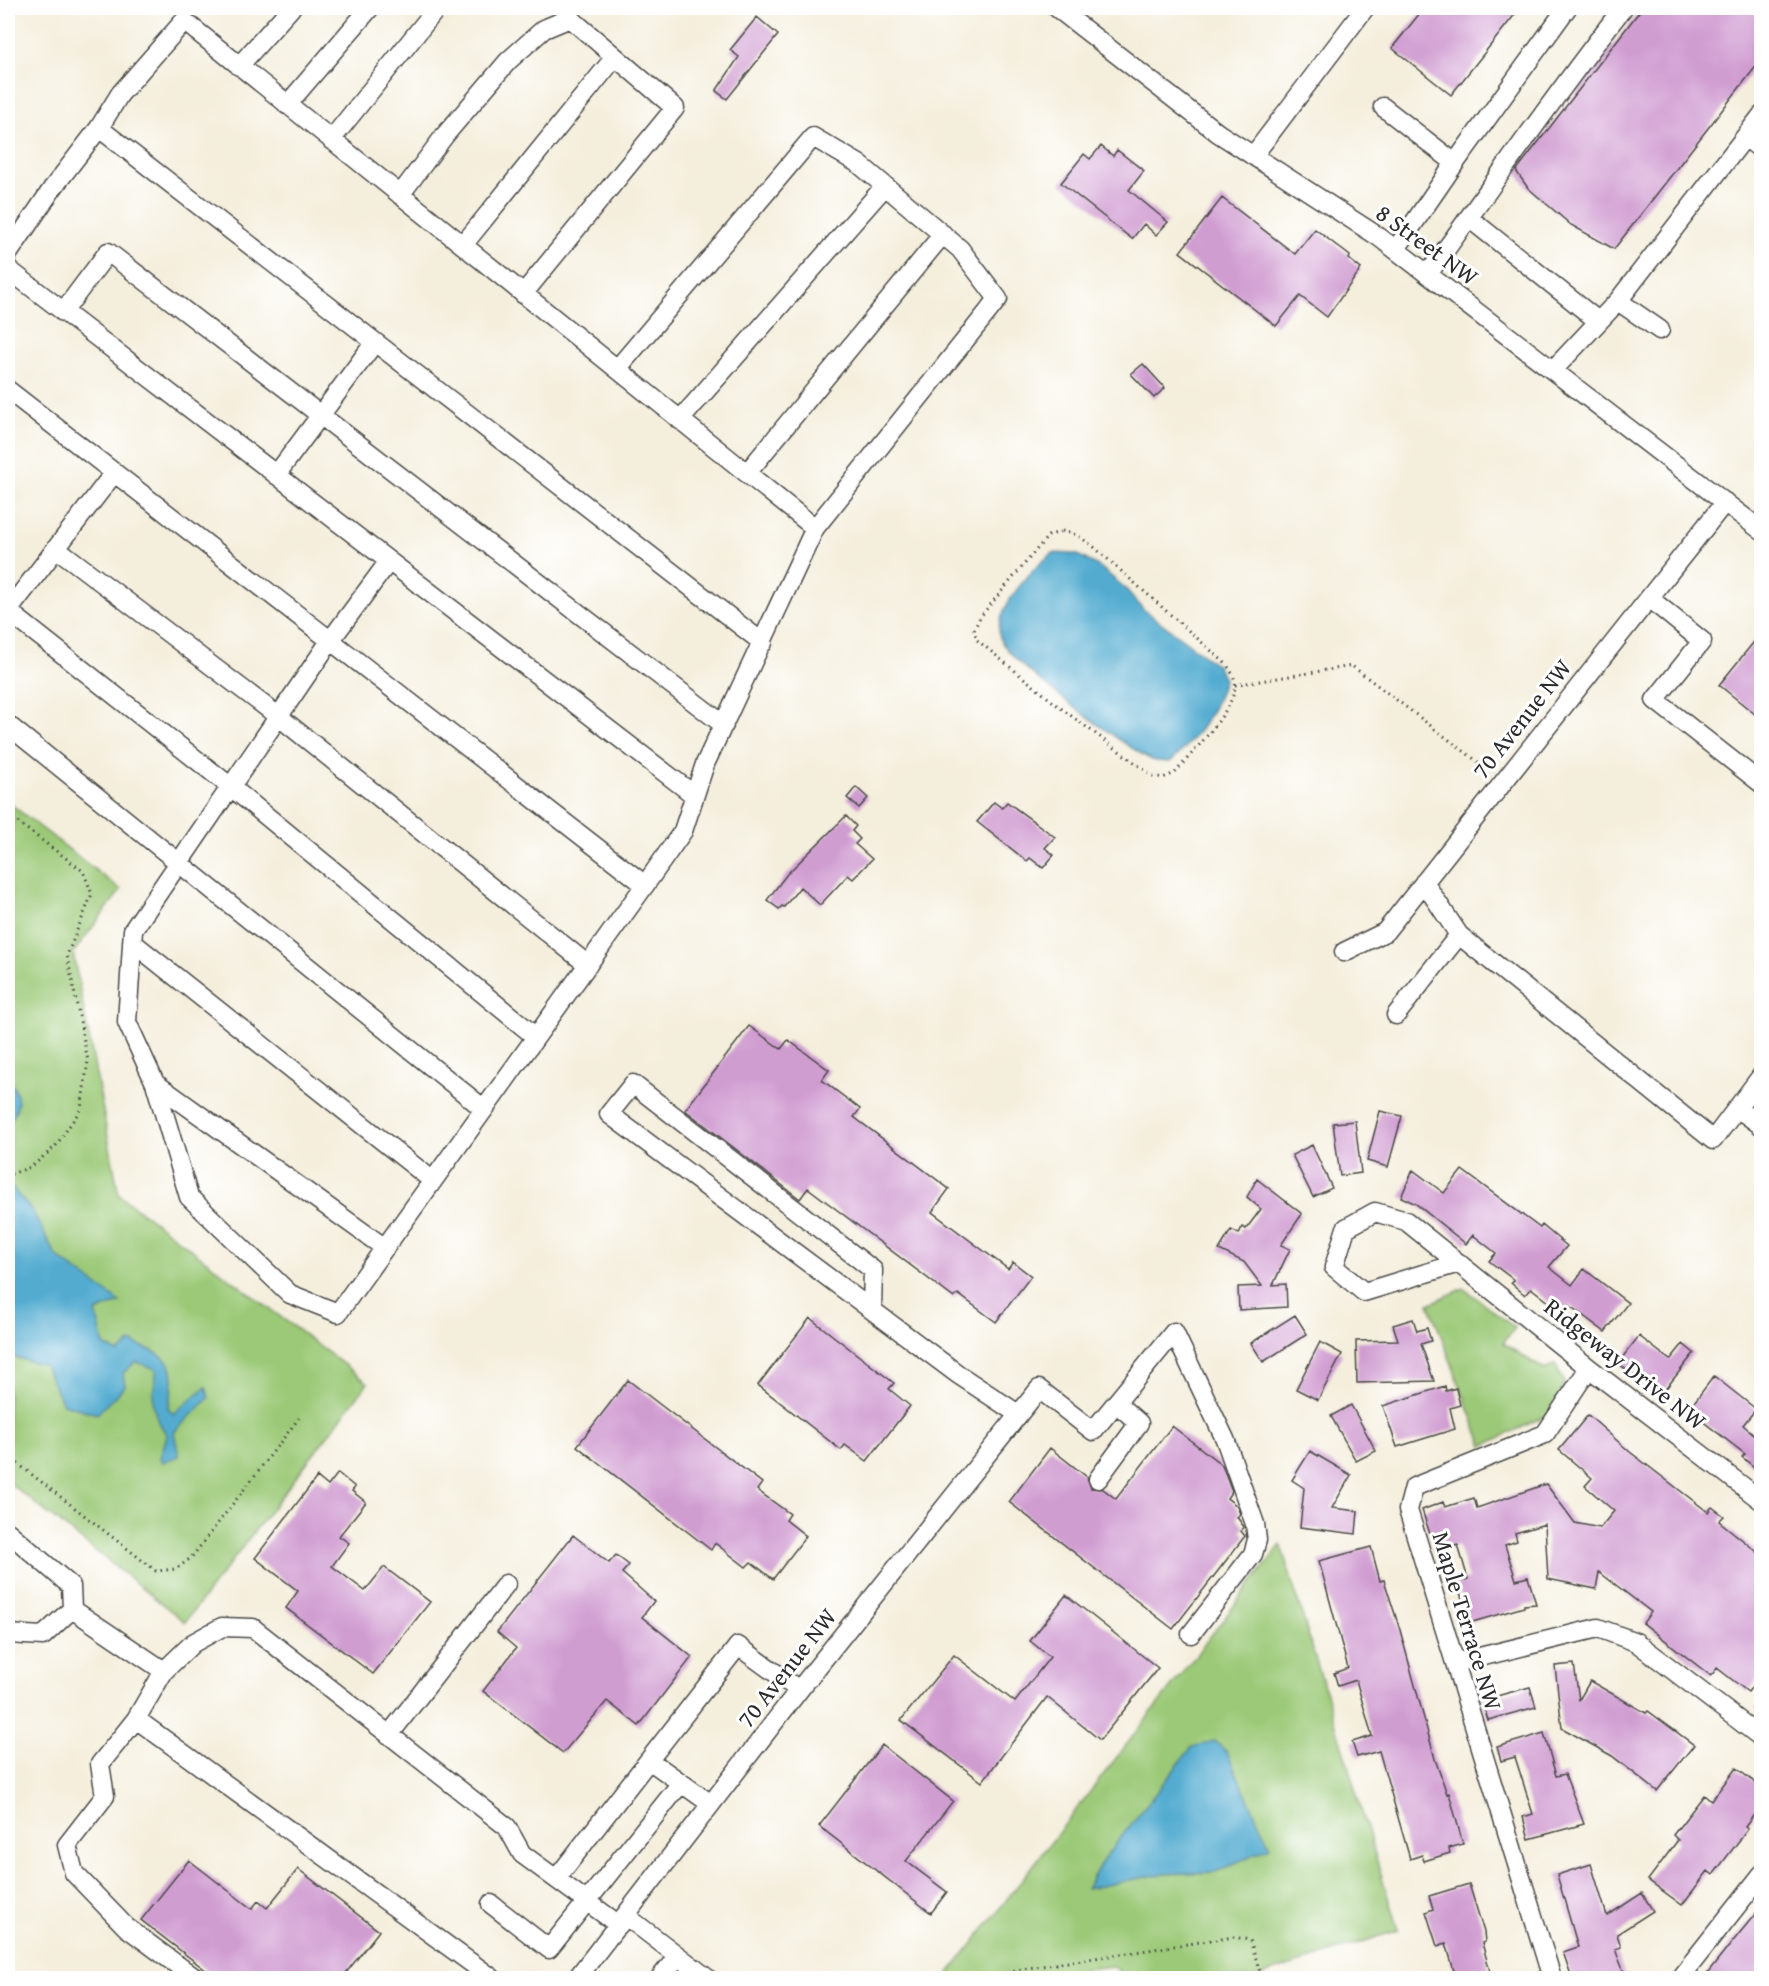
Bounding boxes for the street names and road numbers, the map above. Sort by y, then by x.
street label: 8 Street NW [1369,195,1486,294]
street label: 70 Avenue NW [1464,651,1580,786]
street label: Ridgeway Drive NW [1537,1289,1714,1438]
street label: Maple Terrace NW [1424,1527,1511,1715]
street label: 70 Avenue NW [729,1600,845,1735]

